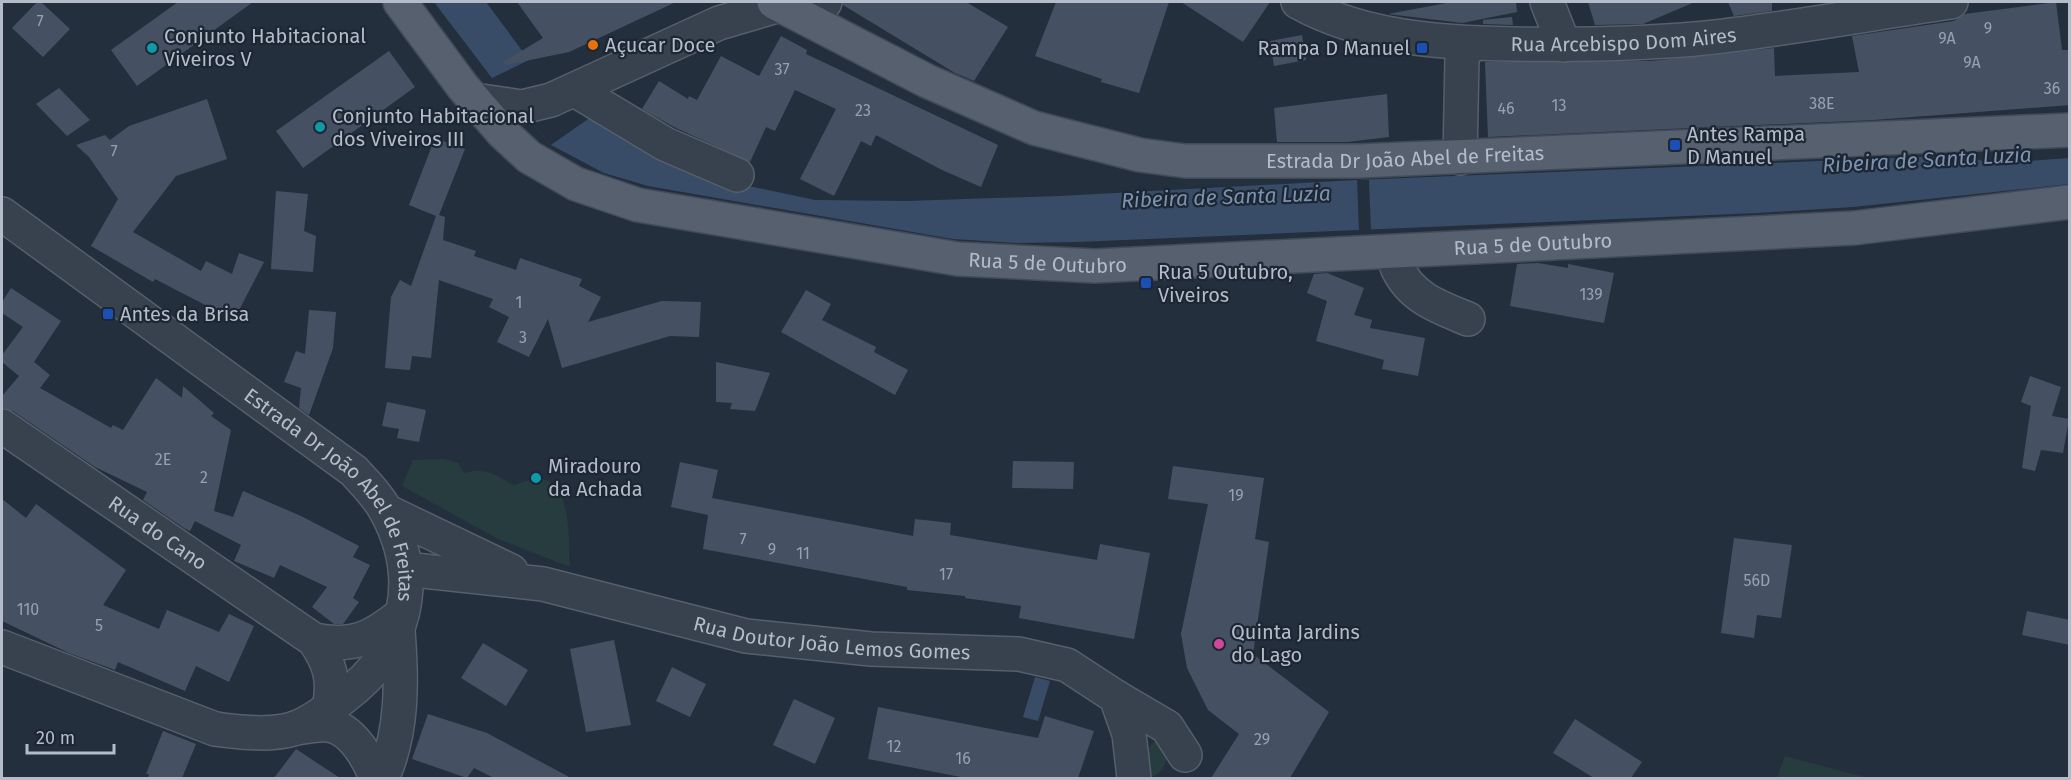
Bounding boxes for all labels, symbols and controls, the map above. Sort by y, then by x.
house number: 7 [36,12,44,31]
house number: 9 [1984,19,1992,38]
street label: Rua Arcebispo Dom Aires [1511,23,1738,56]
place label: Conjunto Habitacional Viveiros V [164,24,366,71]
house number: 9A [1938,29,1957,48]
place label: Açucar Doce [605,33,715,58]
place label: Rampa D Manuel [1257,36,1410,60]
marker: Açucar Doce [586,38,600,52]
marker: Conjunto Habitacional Viveiros V [145,41,159,55]
marker: Rampa D Manuel [1415,41,1429,55]
house number: 9A [1963,53,1982,72]
house number: 37 [774,60,790,79]
house number: 36 [2044,79,2060,98]
house number: 38E [1809,94,1835,113]
house number: 13 [1552,96,1566,115]
house number: 46 [1497,99,1515,118]
house number: 23 [855,101,871,120]
place label: Conjunto Habitacional dos Viveiros III [332,104,534,151]
marker: Conjunto Habitacional dos Viveiros III [313,120,327,134]
place label: Antes Rampa D Manuel [1687,122,1805,169]
marker: Antes Rampa D Manuel [1668,138,1682,152]
street label: Estrada Dr João Abel de Freitas [1266,141,1545,173]
house number: 7 [110,142,118,161]
water label: Ribeira de Santa Luzia [1822,142,2032,178]
water label: Ribeira de Santa Luzia [1121,180,1331,214]
street label: Rua 5 de Outubro [1453,228,1613,260]
street label: Rua 5 de Outubro [968,248,1127,278]
place label: Rua 5 Outubro, Viveiros [1158,260,1293,307]
marker: Rua 5 Outubro, Viveiros [1139,276,1153,290]
house number: 139 [1579,285,1603,304]
house number: 1 [516,293,522,312]
place label: Antes da Brisa [120,302,249,326]
marker: Antes da Brisa [101,307,115,321]
house number: 3 [519,328,527,347]
street label: Estrada Dr João Abel de Freitas [240,383,418,603]
house number: 2E [155,450,171,469]
place label: Miradouro da Achada [548,454,643,501]
house number: 2 [200,468,208,487]
marker: Miradouro da Achada [529,471,543,485]
house number: 19 [1228,486,1244,505]
street label: Rua do Cano [104,491,212,575]
house number: 7 [739,530,747,549]
house number: 9 [768,540,776,559]
house number: 11 [796,544,810,563]
house number: 17 [939,565,953,584]
house number: 56D [1744,571,1770,590]
house number: 110 [17,600,39,619]
street label: Rua Doutor João Lemos Gomes [691,611,971,664]
house number: 5 [95,616,103,635]
place label: Quinta Jardins do Lago [1231,620,1360,667]
marker: Quinta Jardins do Lago [1212,637,1226,651]
scale bar [27,717,114,755]
text: 20 m [36,727,75,749]
house number: 29 [1254,730,1270,749]
house number: 12 [887,737,901,756]
house number: 16 [955,749,971,768]

